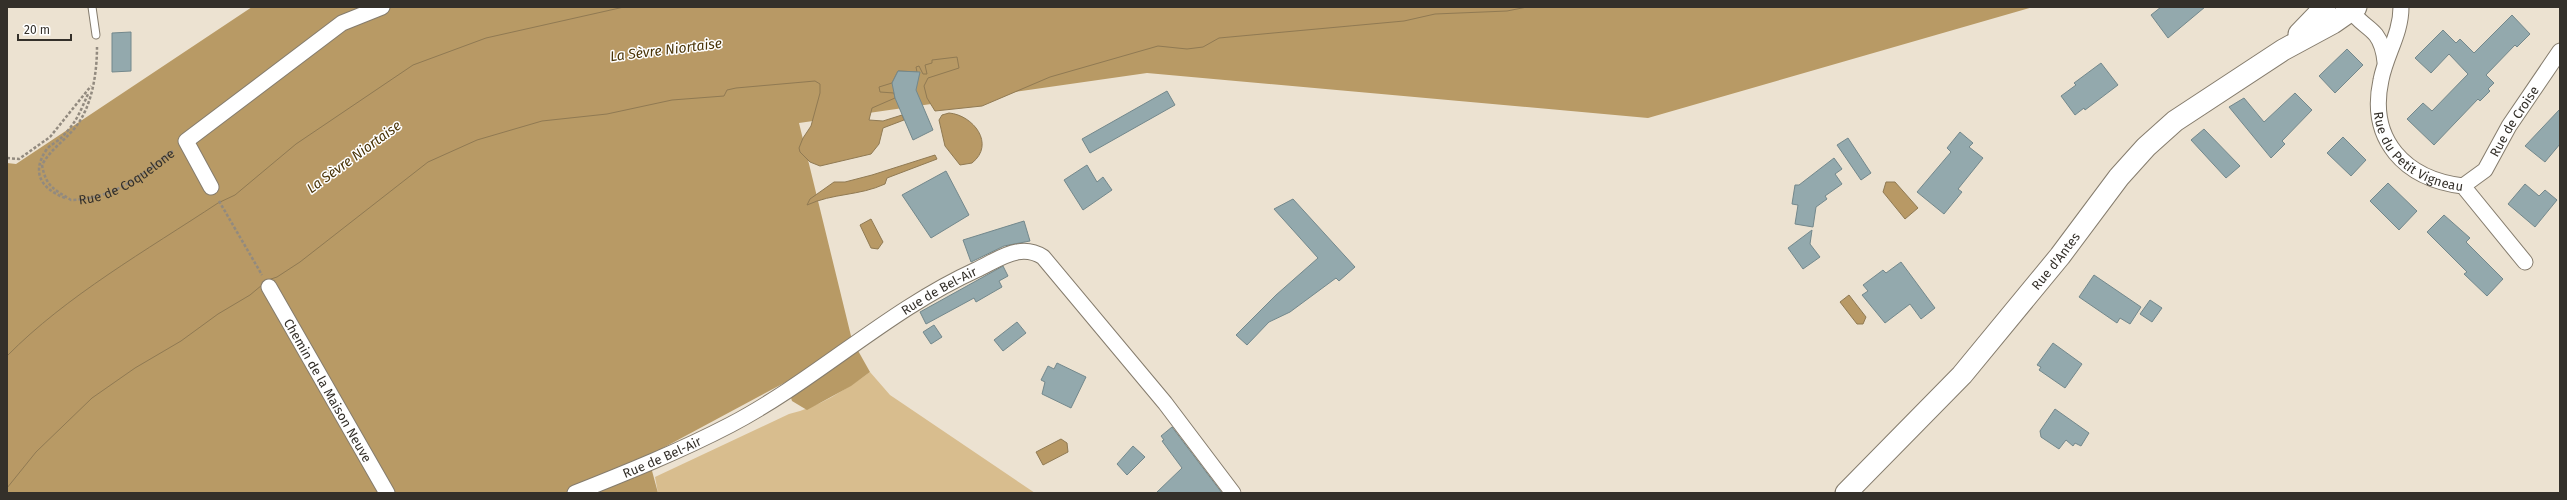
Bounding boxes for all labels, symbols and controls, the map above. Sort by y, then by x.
scale bar [18,16,71,42]
text: 20 m [24,23,50,37]
water label: La Sèvre Niortaise [609,35,723,65]
street label: Rue de Croise [2486,83,2542,159]
street label: Rue du Petit Vigneau [2371,111,2464,193]
water label: La Sèvre Niortaise [303,117,405,197]
street label: Rue de Coquelone [78,145,177,207]
street label: Rue d'Antes [2028,229,2083,293]
street label: Rue de Bel-Air [898,263,979,318]
street label: Chemin de la Maison Neuve [281,316,375,465]
street label: Rue de Bel-Air [620,433,704,481]

